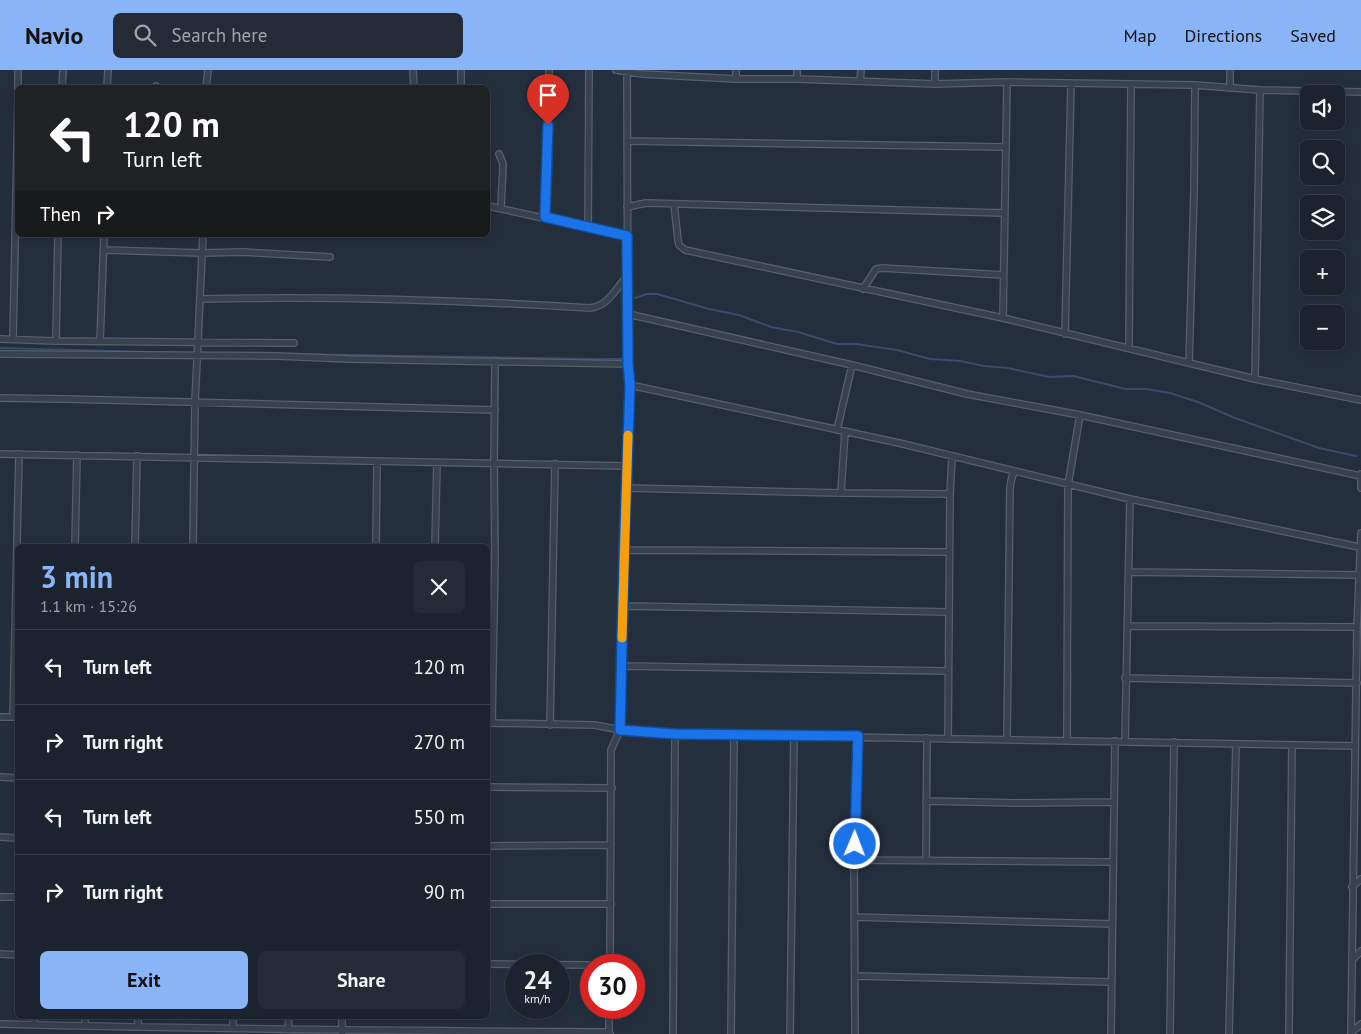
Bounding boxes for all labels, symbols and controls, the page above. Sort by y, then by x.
search box [113,13,463,58]
text: Navio [25,20,83,51]
icon: search [131,21,159,49]
text: Search here [171,23,267,47]
text: Map [1124,24,1156,47]
text: Directions [1184,24,1262,47]
text: Saved [1290,24,1336,47]
pin [527,74,569,125]
icon: arrive [534,81,562,109]
map controls [1300,85,1345,350]
button: sound [1300,85,1345,130]
text: 120 m [123,101,220,147]
icon: left [40,105,105,170]
button: search [1300,140,1345,185]
text: Turn left [123,145,202,173]
button: layers [1300,195,1345,240]
icon: right [91,200,119,228]
text: Then [40,202,81,226]
button: + [1300,250,1345,295]
button: − [1300,305,1345,350]
text: 3 min [40,557,113,596]
button: close [413,561,465,613]
text: 1.1 km · 15:26 [40,596,137,616]
icon: left [40,653,68,681]
text: Turn left [83,655,152,679]
text: 120 m [413,655,465,679]
icon: right [40,728,68,756]
text: Turn right [83,730,163,754]
text: 270 m [413,730,465,754]
icon: left [40,803,68,831]
text: Turn left [83,805,152,829]
text: 550 m [413,805,465,829]
position arrow [828,817,880,869]
icon: right [40,878,68,906]
text: Turn right [83,880,163,904]
text: 90 m [424,880,465,904]
button: Exit [40,951,248,1009]
button: Share [258,951,465,1009]
speed limit sign: 30 [580,954,645,1019]
text: 24 [523,964,552,996]
text: km/h [524,991,551,1006]

